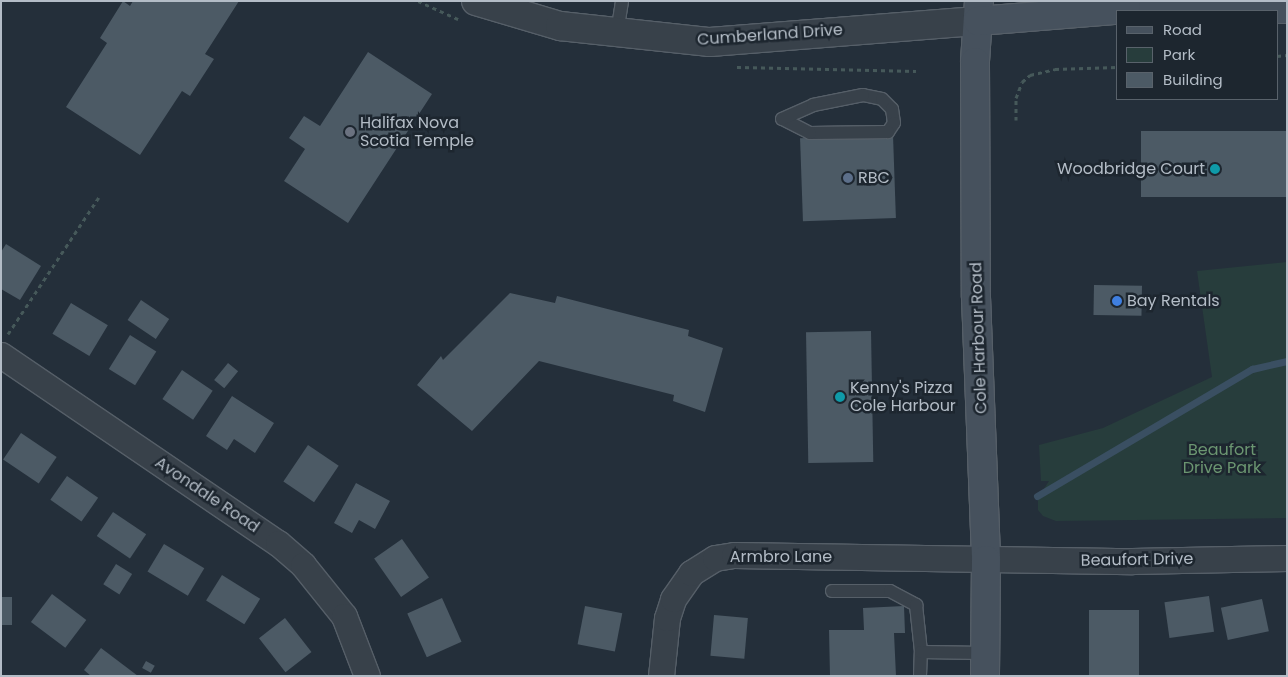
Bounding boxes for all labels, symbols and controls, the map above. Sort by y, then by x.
legend [1116,10,1278,100]
text: Road [1163,19,1202,40]
street label: Cumberland Drive [697,20,843,50]
text: Park [1163,44,1195,65]
text: Building [1163,69,1223,90]
place label: Halifax Nova Scotia Temple [360,113,474,151]
marker: Halifax Nova Scotia Temple [344,126,356,138]
place label: Woodbridge Court [1057,159,1205,179]
marker: Woodbridge Court [1209,163,1221,175]
place label: RBC [858,168,890,188]
marker: RBC [842,172,854,184]
street label: Cole Harbour Road [967,262,991,414]
place label: Bay Rentals [1127,291,1220,311]
marker: Bay Rentals [1111,295,1123,307]
place label: Kenny's Pizza Cole Harbour [850,378,956,416]
marker: Kenny's Pizza Cole Harbour [834,391,846,403]
park label: Beaufort Drive Park [1183,440,1261,478]
street label: Avondale Road [151,453,263,537]
street label: Armbro Lane [730,547,832,567]
street label: Beaufort Drive [1081,549,1193,571]

